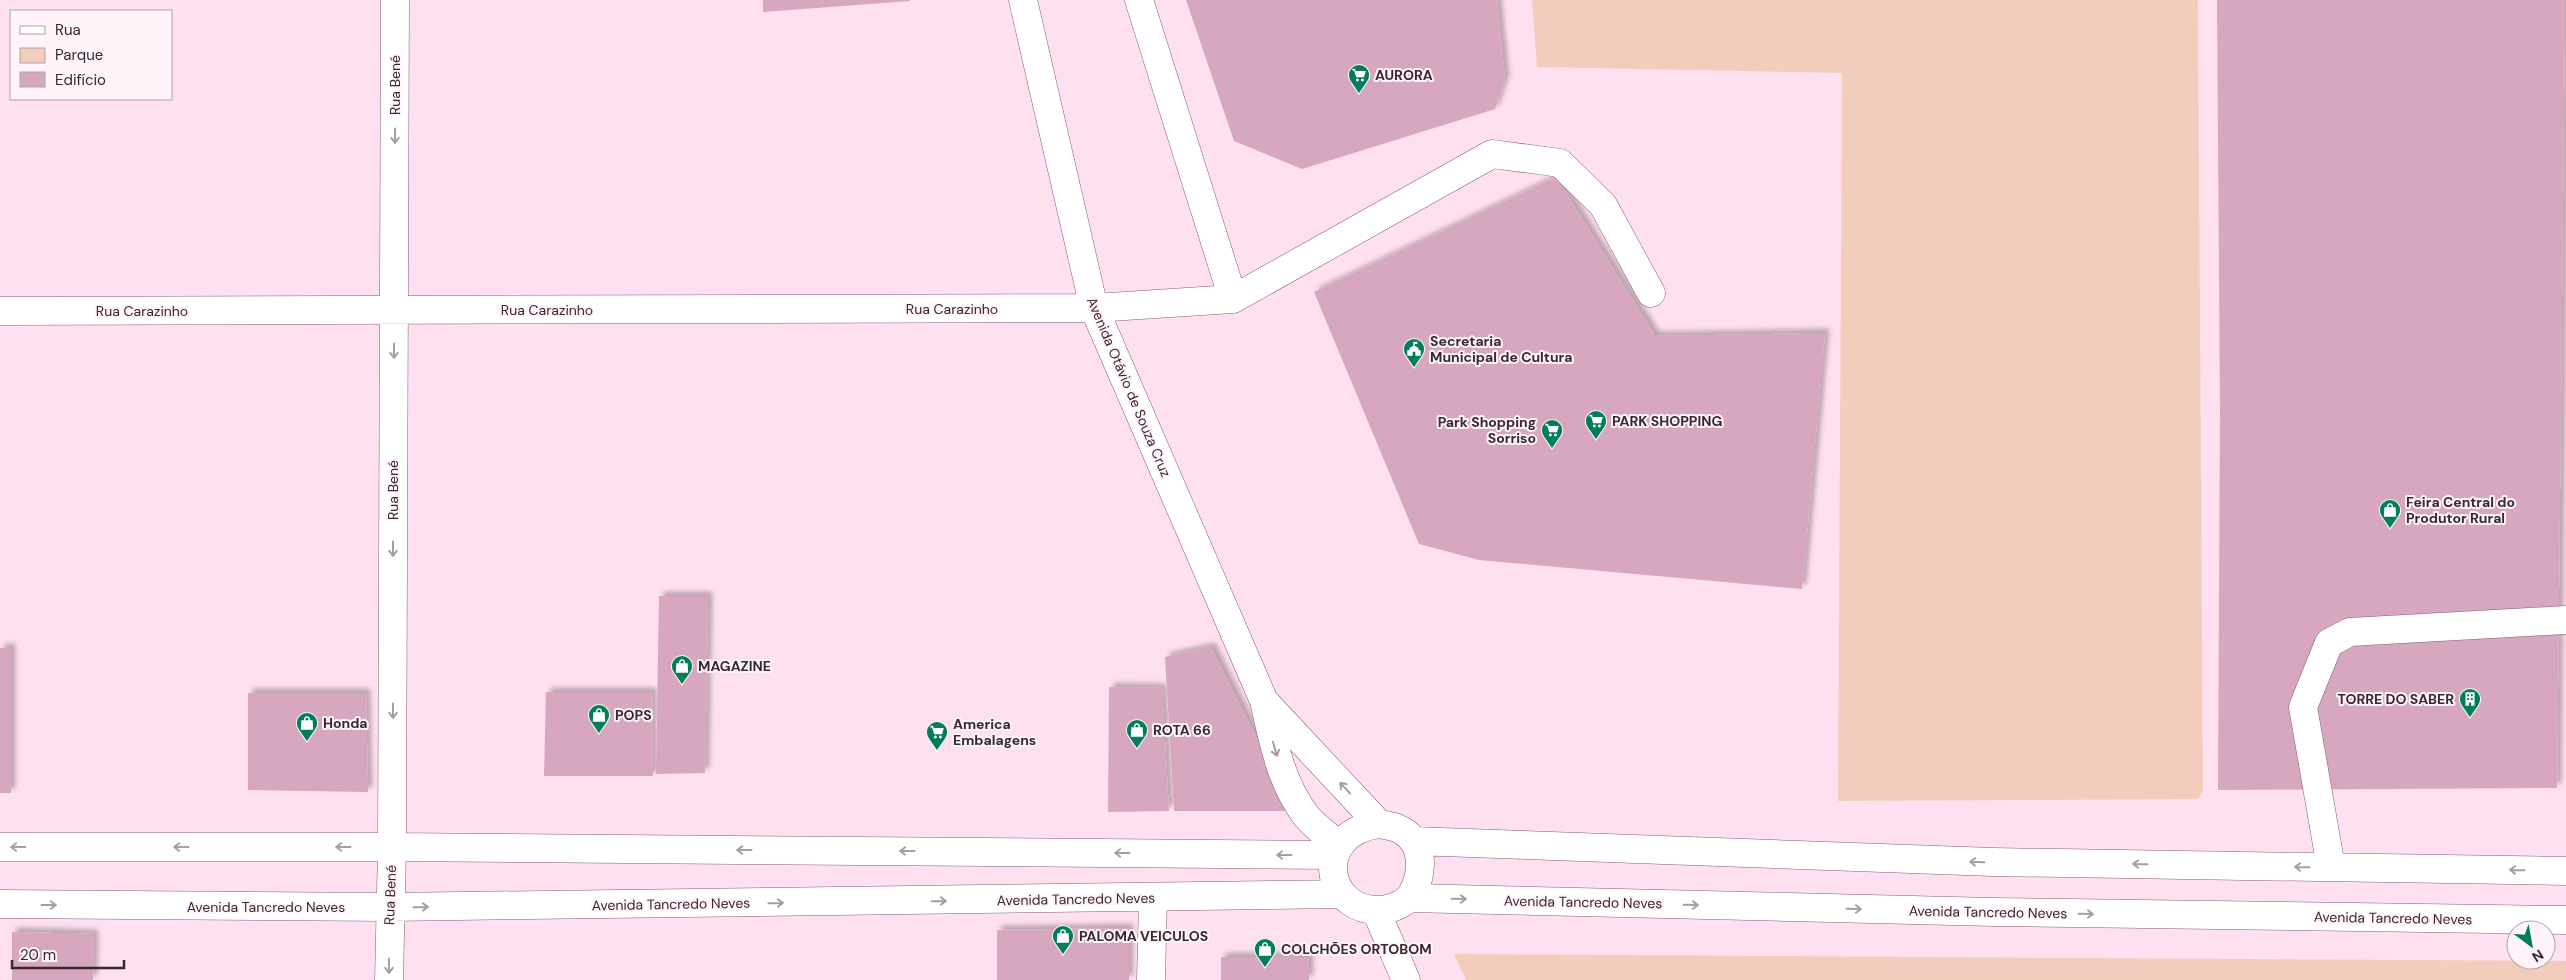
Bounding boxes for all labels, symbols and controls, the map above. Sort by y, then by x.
legend [10,10,172,100]
text: Rua [55,20,81,40]
text: Parque [55,45,103,65]
street label: Rua Bené [386,55,404,115]
supermarket icon: AURORA [1347,63,1371,94]
place label: AURORA [1375,66,1433,84]
text: Edifício [55,70,106,90]
one-way arrow [390,128,400,144]
street label: Avenida Otávio de Souza Cruz [1083,294,1175,480]
street label: Rua Carazinho [906,300,998,318]
street label: Rua Carazinho [501,301,593,319]
street label: Rua Carazinho [96,302,188,320]
place label: Secretaria Municipal de Cultura [1430,332,1572,366]
public building icon: Secretaria Municipal de Cultura [1402,337,1426,368]
one-way arrow [389,342,399,359]
supermarket icon: PARK SHOPPING [1584,409,1608,440]
place label: PARK SHOPPING [1612,412,1722,430]
place label: Park Shopping Sorriso [1438,413,1536,447]
supermarket icon: Park Shopping Sorriso [1540,418,1564,449]
street label: Rua Bené [384,460,402,520]
place label: Feira Central do Produtor Rural [2406,493,2515,527]
shop icon: Feira Central do Produtor Rural [2378,498,2402,529]
one-way arrow [388,540,398,556]
shop icon: MAGAZINE [670,654,694,685]
place label: MAGAZINE [698,657,771,675]
building icon: TORRE DO SABER [2458,687,2482,718]
place label: TORRE DO SABER [2337,690,2454,708]
one-way arrow [388,703,397,719]
shop icon: POPS [587,703,611,734]
place label: POPS [615,706,652,724]
shop icon: Honda [295,711,319,742]
place label: Honda [323,714,368,732]
place label: America Embalagens [953,715,1036,749]
shop icon: ROTA 66 [1125,718,1149,749]
supermarket icon: America Embalagens [925,720,949,751]
place label: ROTA 66 [1153,721,1211,739]
one-way arrow [1271,740,1281,756]
one-way arrow [1339,782,1351,794]
one-way arrow [11,842,27,852]
one-way arrow [173,842,190,852]
one-way arrow [336,842,352,852]
one-way arrow [737,845,753,855]
one-way arrow [899,846,916,856]
one-way arrow [1114,848,1130,858]
one-way arrow [1277,850,1293,860]
one-way arrow [1970,857,1986,866]
one-way arrow [2132,859,2148,869]
one-way arrow [2295,862,2311,872]
street label: Rua Bené [380,865,400,925]
one-way arrow [2510,865,2526,875]
street label: Avenida Tancredo Neves [997,889,1155,909]
street label: Avenida Tancredo Neves [1504,892,1662,912]
street label: Avenida Tancredo Neves [592,894,750,914]
one-way arrow [1450,894,1466,904]
one-way arrow [930,896,946,906]
street label: Avenida Tancredo Neves [187,898,345,916]
one-way arrow [768,898,784,908]
one-way arrow [40,900,56,910]
one-way arrow [1683,900,1699,909]
one-way arrow [412,902,429,912]
street label: Avenida Tancredo Neves [1909,902,2067,922]
one-way arrow [1845,904,1861,914]
street label: Avenida Tancredo Neves [2314,908,2472,928]
one-way arrow [2078,909,2094,918]
north arrow [2506,920,2556,970]
shop icon: PALOMA VEICULOS [1051,924,1075,955]
place label: PALOMA VEICULOS [1079,927,1208,945]
shop icon: COLCHÕES ORTOBOM [1253,937,1277,968]
scale bar [12,938,125,970]
place label: COLCHÕES ORTOBOM [1281,940,1432,958]
text: 20 m [20,945,56,965]
text: N [2529,946,2547,966]
one-way arrow [384,957,394,973]

